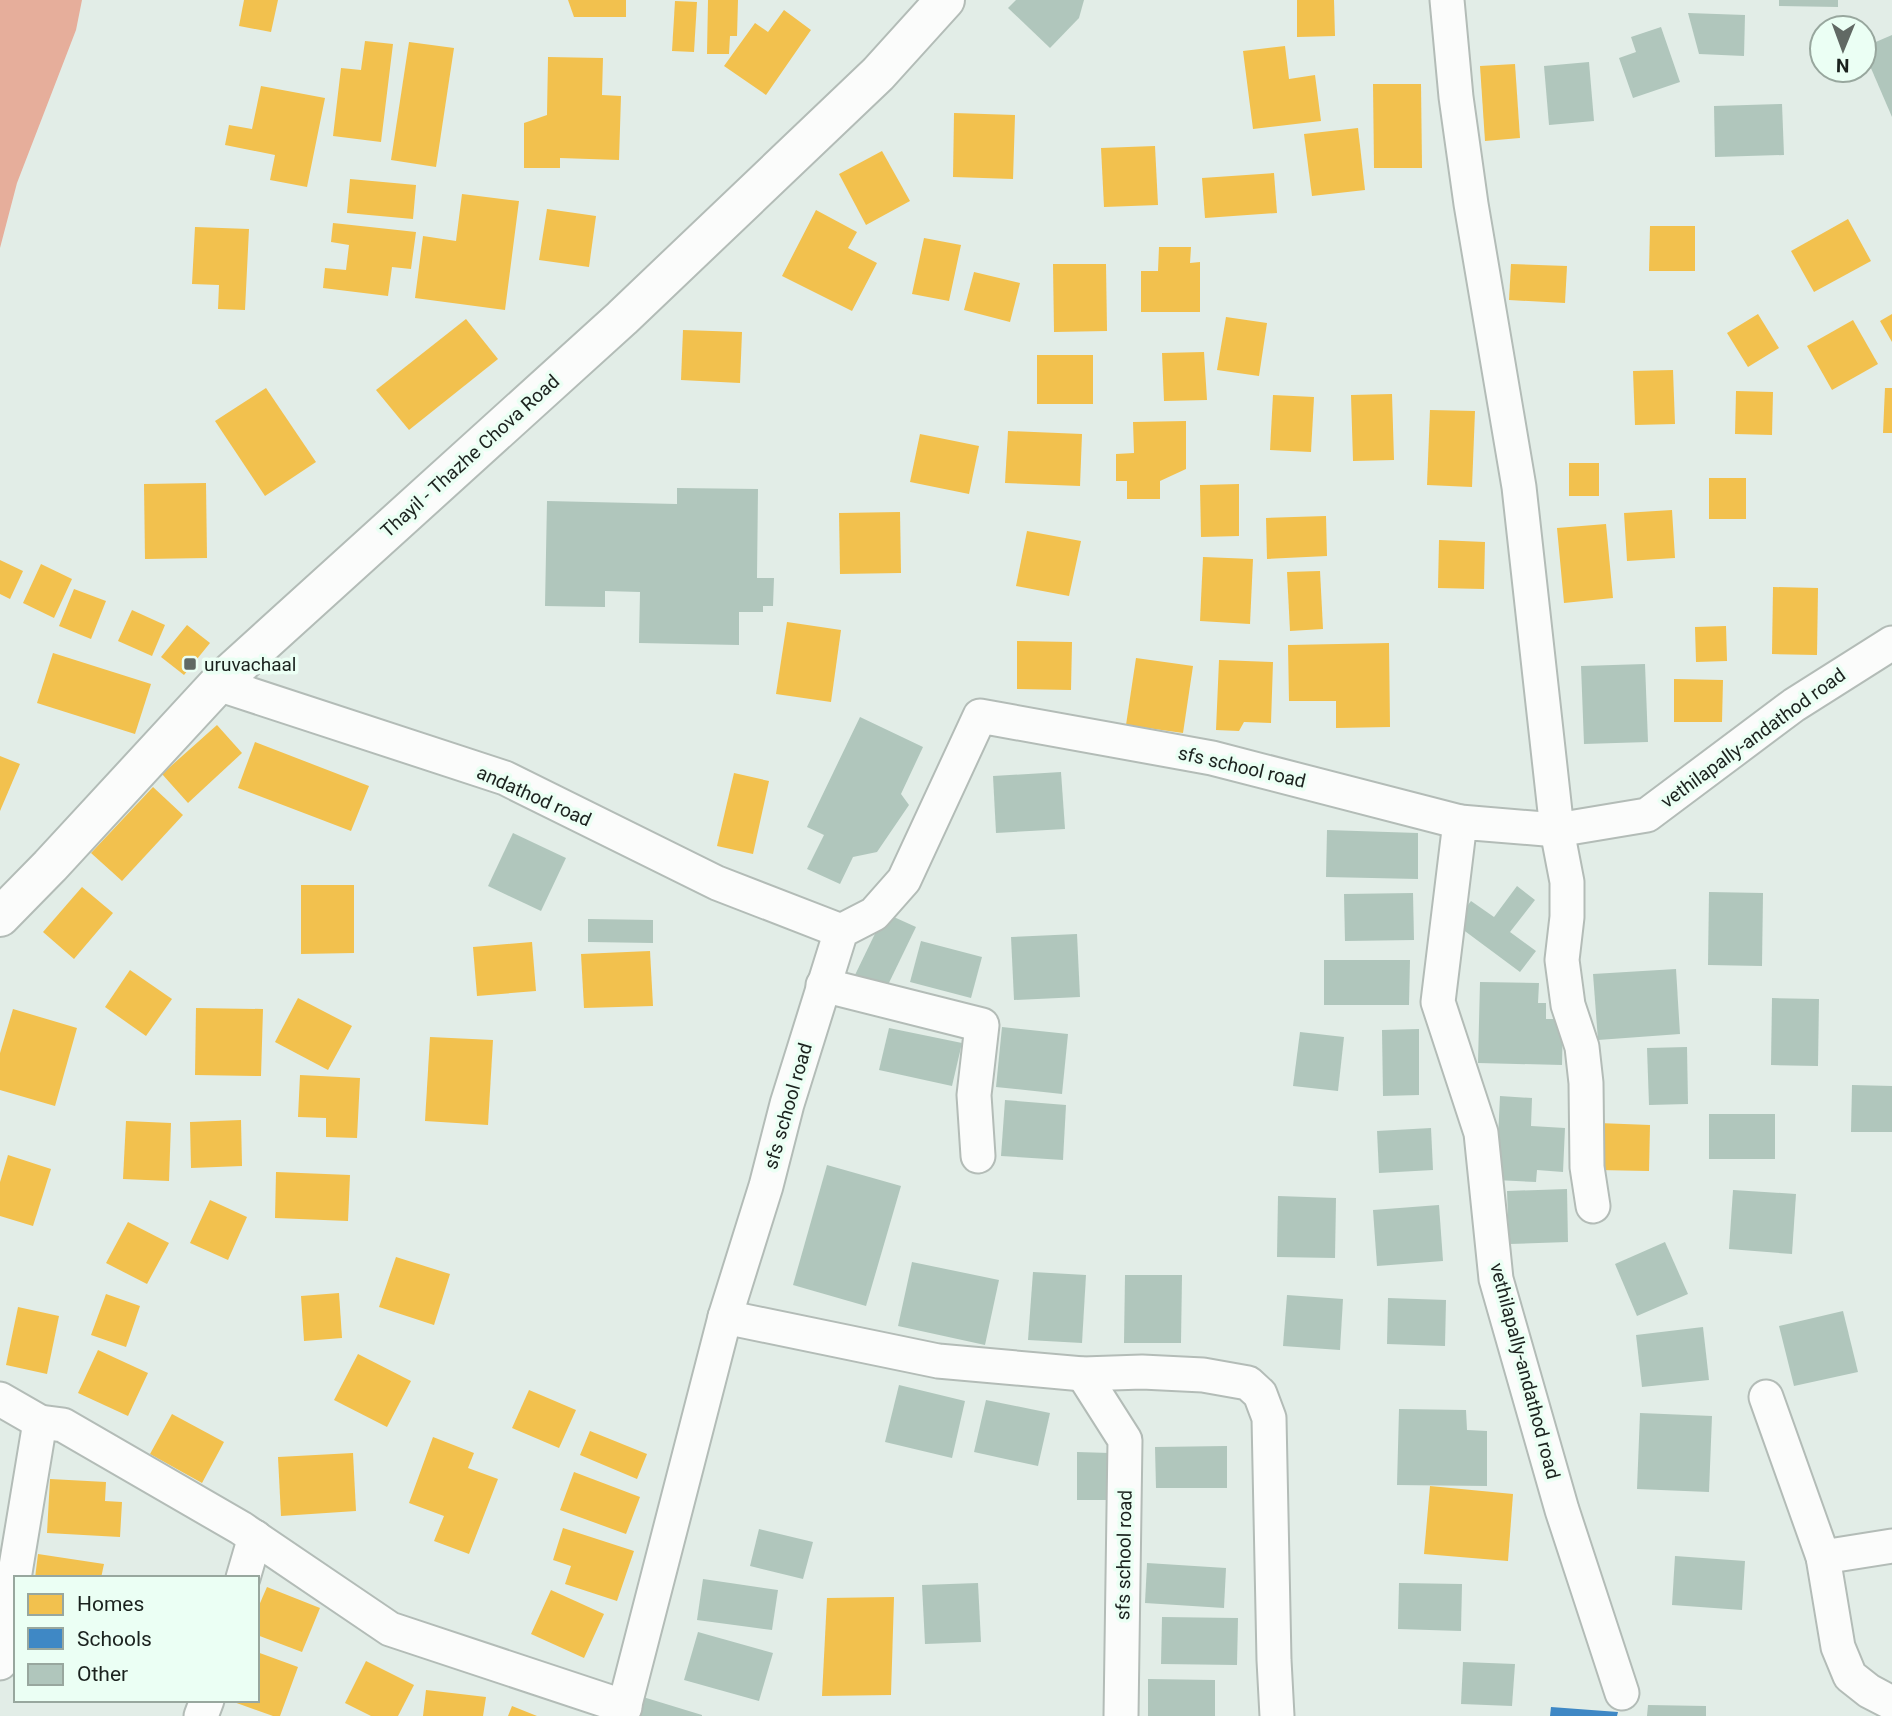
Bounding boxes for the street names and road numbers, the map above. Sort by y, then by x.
street label: Thayil - Thazhe Chova Road [376,370,564,542]
street label: vethilapally-andathod road [1656,663,1850,813]
street label: sfs school road [1176,741,1308,793]
street label: andathod road [473,760,595,832]
street label: sfs school road [759,1040,817,1172]
street label: vethilapally-andathod road [1485,1260,1565,1482]
street label: sfs school road [1111,1490,1137,1620]

